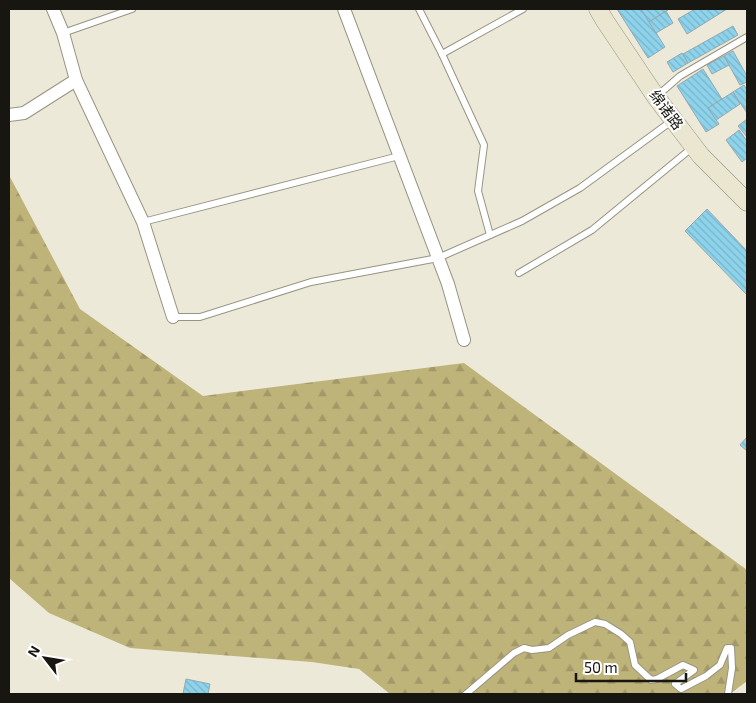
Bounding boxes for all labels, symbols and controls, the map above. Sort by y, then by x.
street label: 绵诸路 [646,86,688,133]
north arrow [20,633,70,683]
text: N [24,642,43,660]
scale bar [576,650,686,682]
text: 50 m [584,658,618,676]

